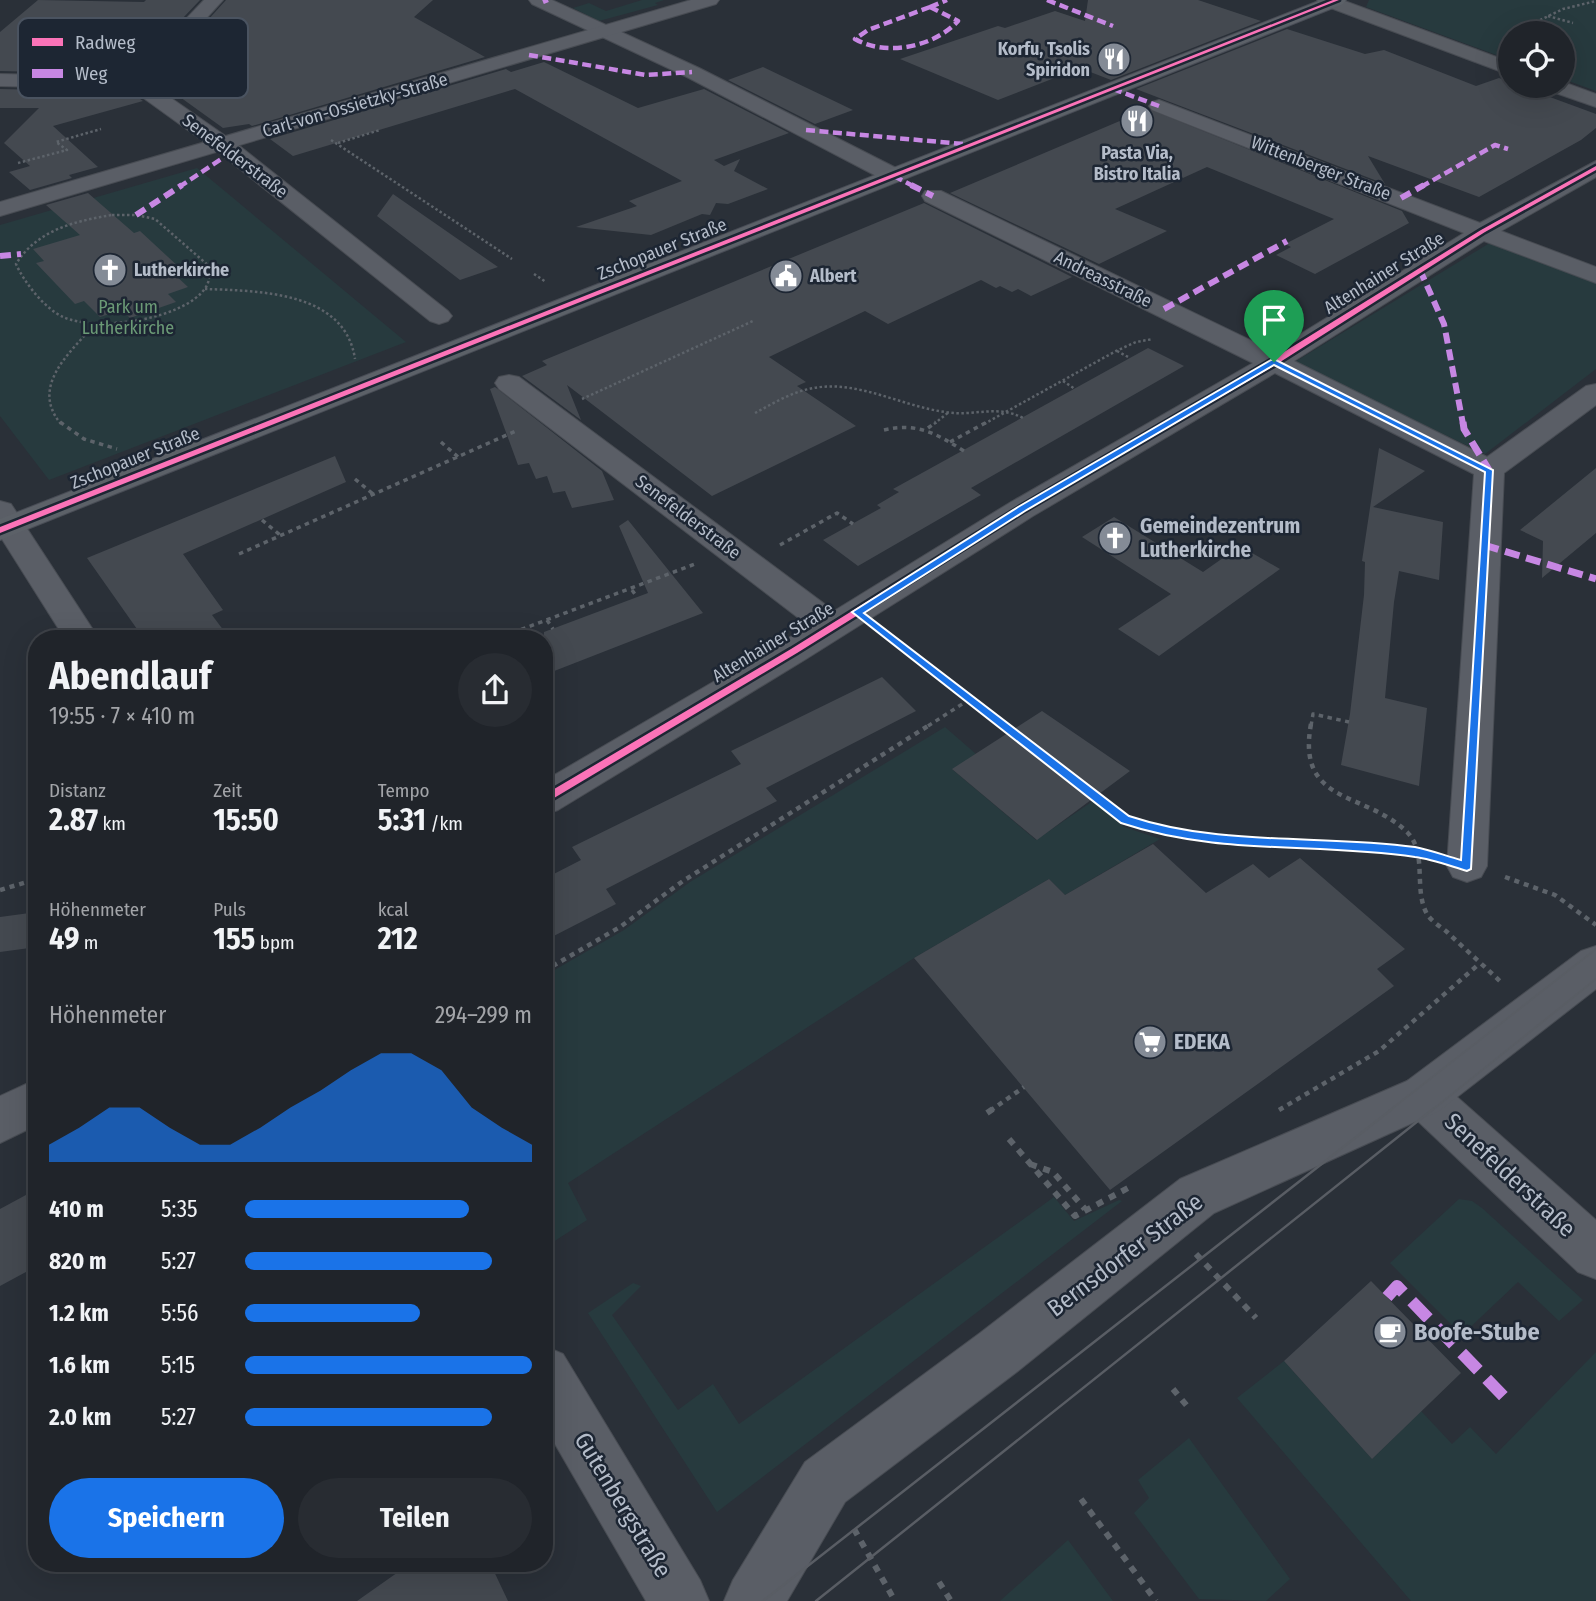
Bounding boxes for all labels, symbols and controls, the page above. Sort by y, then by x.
legend [18,18,248,98]
map controls [1498,21,1575,98]
button: locate [1498,21,1575,98]
text: Radweg [75,31,135,54]
place label: Korfu, Tsolis Spiridon [998,38,1090,81]
restaurant icon: Korfu, Tsolis Spiridon [1095,40,1133,78]
text: Weg [75,62,107,85]
street label: Carl-von-Ossietzky-Straße [260,68,450,142]
restaurant icon: Pasta Via, Bistro Italia [1118,102,1156,140]
street label: Senefelderstraße [178,109,292,203]
street label: Wittenberger Straße [1248,131,1394,205]
place label: Pasta Via, Bistro Italia [1094,142,1180,185]
street label: Zschopauer Straße [594,213,730,285]
street label: Altenhainer Straße [1320,227,1448,319]
street label: Andreasstraße [1051,246,1156,312]
church icon: Lutherkirche [91,251,129,289]
public building icon: Albert [767,257,805,295]
place label: Lutherkirche [134,259,229,281]
place label: Albert [809,265,857,287]
pin [1244,290,1304,362]
park label: Park um Lutherkirche [82,296,174,339]
icon: arrive [1255,301,1293,339]
street label: Zschopauer Straße [67,422,203,494]
street label: Senefelderstraße [631,470,745,564]
place label: Gemeindezentrum Lutherkirche [1140,513,1300,563]
church icon: Gemeindezentrum Lutherkirche [1096,519,1134,557]
street label: Altenhainer Straße [708,597,838,687]
text: Abendlauf [49,653,211,699]
button: share [458,653,532,727]
text: 19:55 · 7 × 410 m [49,702,195,730]
text: Distanz [49,779,106,802]
text: Zeit [213,779,242,802]
text: Tempo [378,779,430,802]
text: 2.87 [49,802,98,838]
text: 15:50 [213,802,279,838]
text: 5:31 [378,802,426,838]
text: km [98,812,126,835]
text: /km [426,812,463,835]
text: Höhenmeter [49,898,146,921]
text: Puls [213,898,246,921]
text: kcal [378,898,408,921]
text: 49 [49,921,79,957]
text: 155 [213,921,255,957]
text: 212 [378,921,418,957]
text: m [79,931,98,954]
text: bpm [255,931,295,954]
text: Höhenmeter [49,1001,166,1029]
text: 294–299 m [435,1001,532,1029]
supermarket icon: EDEKA [1131,1023,1169,1061]
place label: EDEKA [1174,1029,1231,1055]
street label: Senefelderstraße [1439,1107,1581,1243]
street label: Bernsdorfer Straße [1042,1188,1208,1322]
text: 410 m [49,1195,104,1223]
text: 5:35 [161,1195,198,1223]
text: 820 m [49,1247,107,1275]
text: 5:27 [161,1247,196,1275]
text: 1.2 km [49,1299,109,1327]
text: 5:56 [161,1299,199,1327]
cafe icon: Boofe-Stube [1371,1313,1409,1351]
place label: Boofe-Stube [1414,1318,1540,1346]
text: 1.6 km [49,1351,110,1379]
text: 5:15 [161,1351,195,1379]
text: 2.0 km [49,1403,111,1431]
text: 5:27 [161,1403,196,1431]
street label: Gutenbergstraße [569,1427,677,1583]
button: Speichern [49,1478,284,1558]
button: Teilen [298,1478,532,1558]

